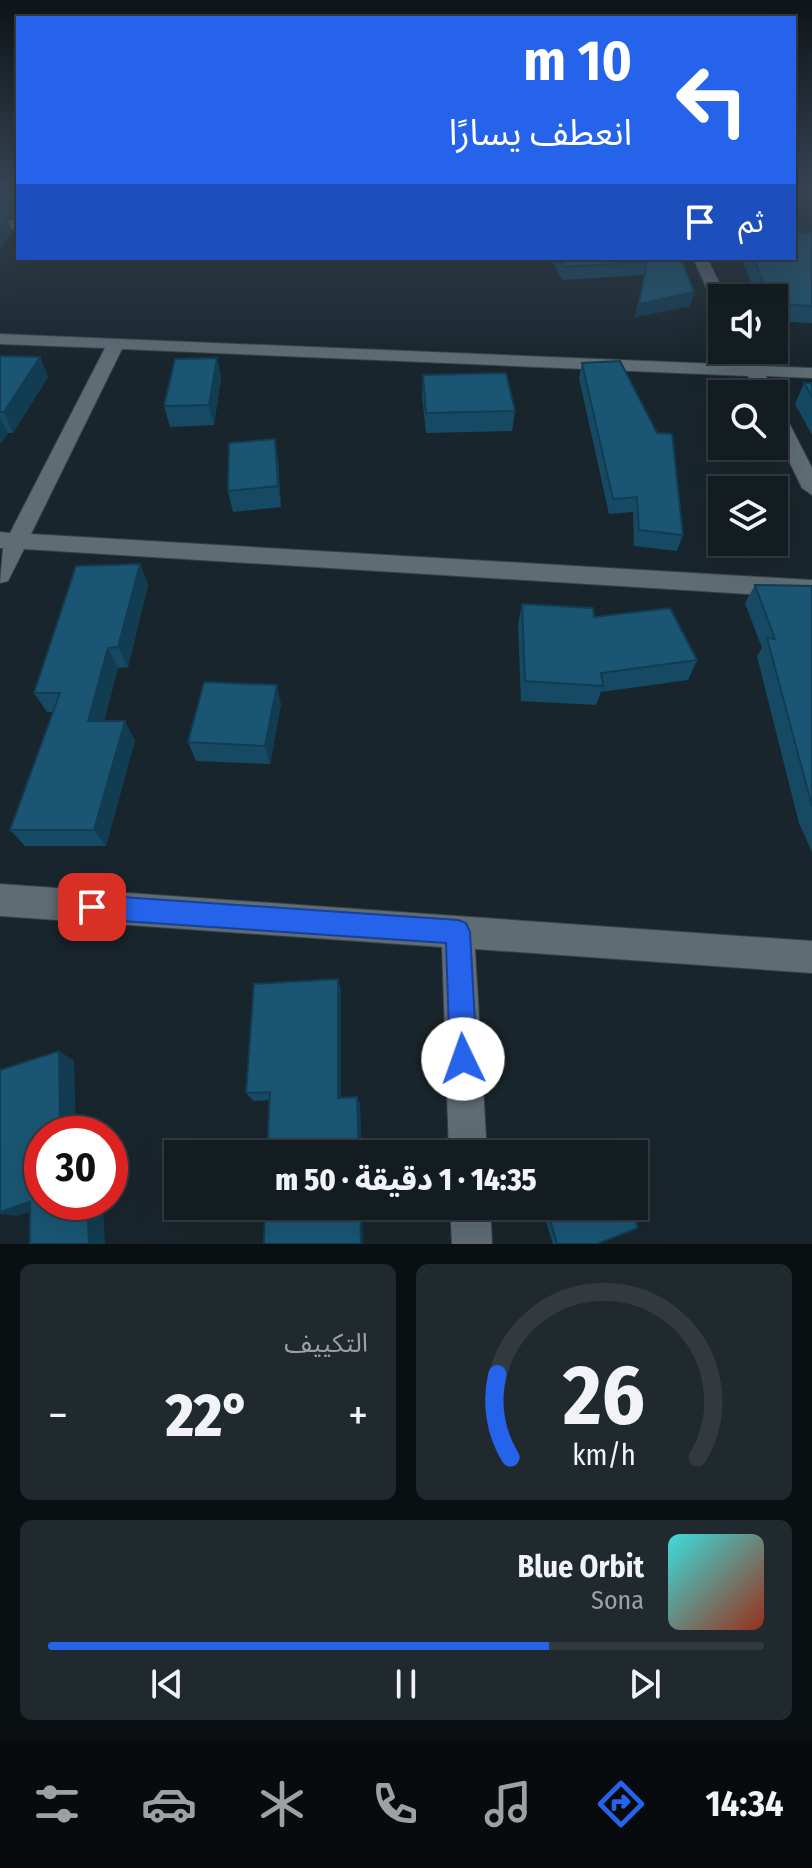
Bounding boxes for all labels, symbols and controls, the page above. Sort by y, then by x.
text: 10 m [523,28,632,95]
icon: left [660,48,764,152]
text: انعطف يسارًا [449,111,632,155]
icon: arrive [678,200,722,244]
text: ثم [738,204,764,240]
map controls [708,284,788,556]
button: sound [708,284,788,364]
button: search [708,380,788,460]
button: layers [708,476,788,556]
pin [58,873,126,941]
icon: arrive [70,885,114,929]
position arrow [421,1017,505,1101]
speed limit sign: 30 [24,1116,128,1220]
text: 14:35 · 1 دقيقة · 50 m [275,1162,537,1198]
text: التكييف [284,1328,368,1359]
text: 26 [562,1346,645,1446]
text: 22° [166,1380,250,1452]
text: − [48,1389,68,1442]
text: + [348,1389,368,1442]
text: km/h [572,1438,636,1473]
text: Blue Orbit [518,1549,644,1585]
text: Sona [591,1585,644,1616]
icon: previous [145,1662,189,1706]
icon: pause [384,1662,428,1706]
icon: next [623,1662,667,1706]
icon: filters [29,1776,85,1832]
icon: car [141,1776,197,1832]
icon: climate [254,1776,310,1832]
icon: phone [367,1776,423,1832]
icon: music [480,1776,536,1832]
icon: directions [593,1776,649,1832]
text: 14:34 [706,1782,784,1826]

